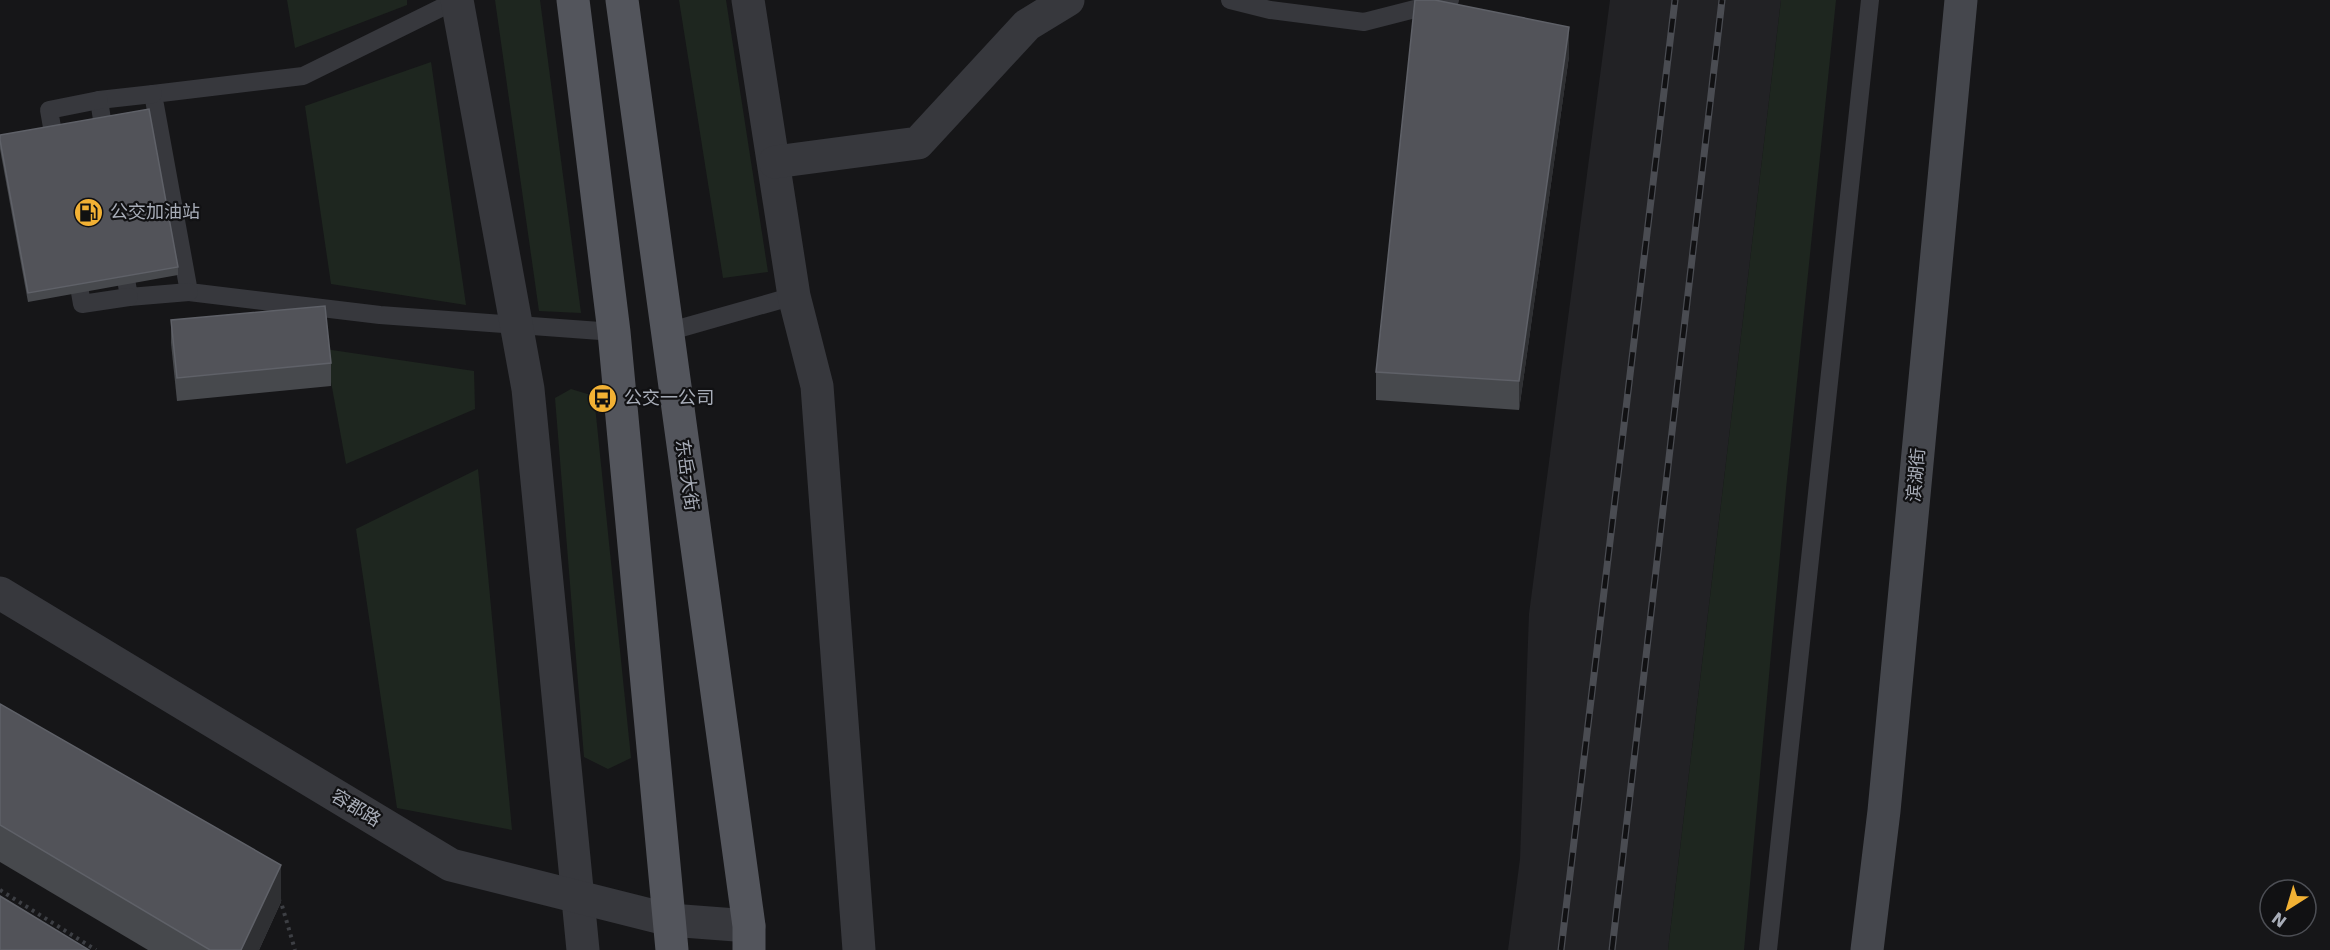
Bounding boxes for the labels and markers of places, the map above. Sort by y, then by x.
fuel station icon: 公交加油站 [73,196,105,228]
place label: 公交加油站 [110,201,200,222]
bus stop icon: 公交一公司 [587,382,619,414]
place label: 公交一公司 [624,387,714,408]

